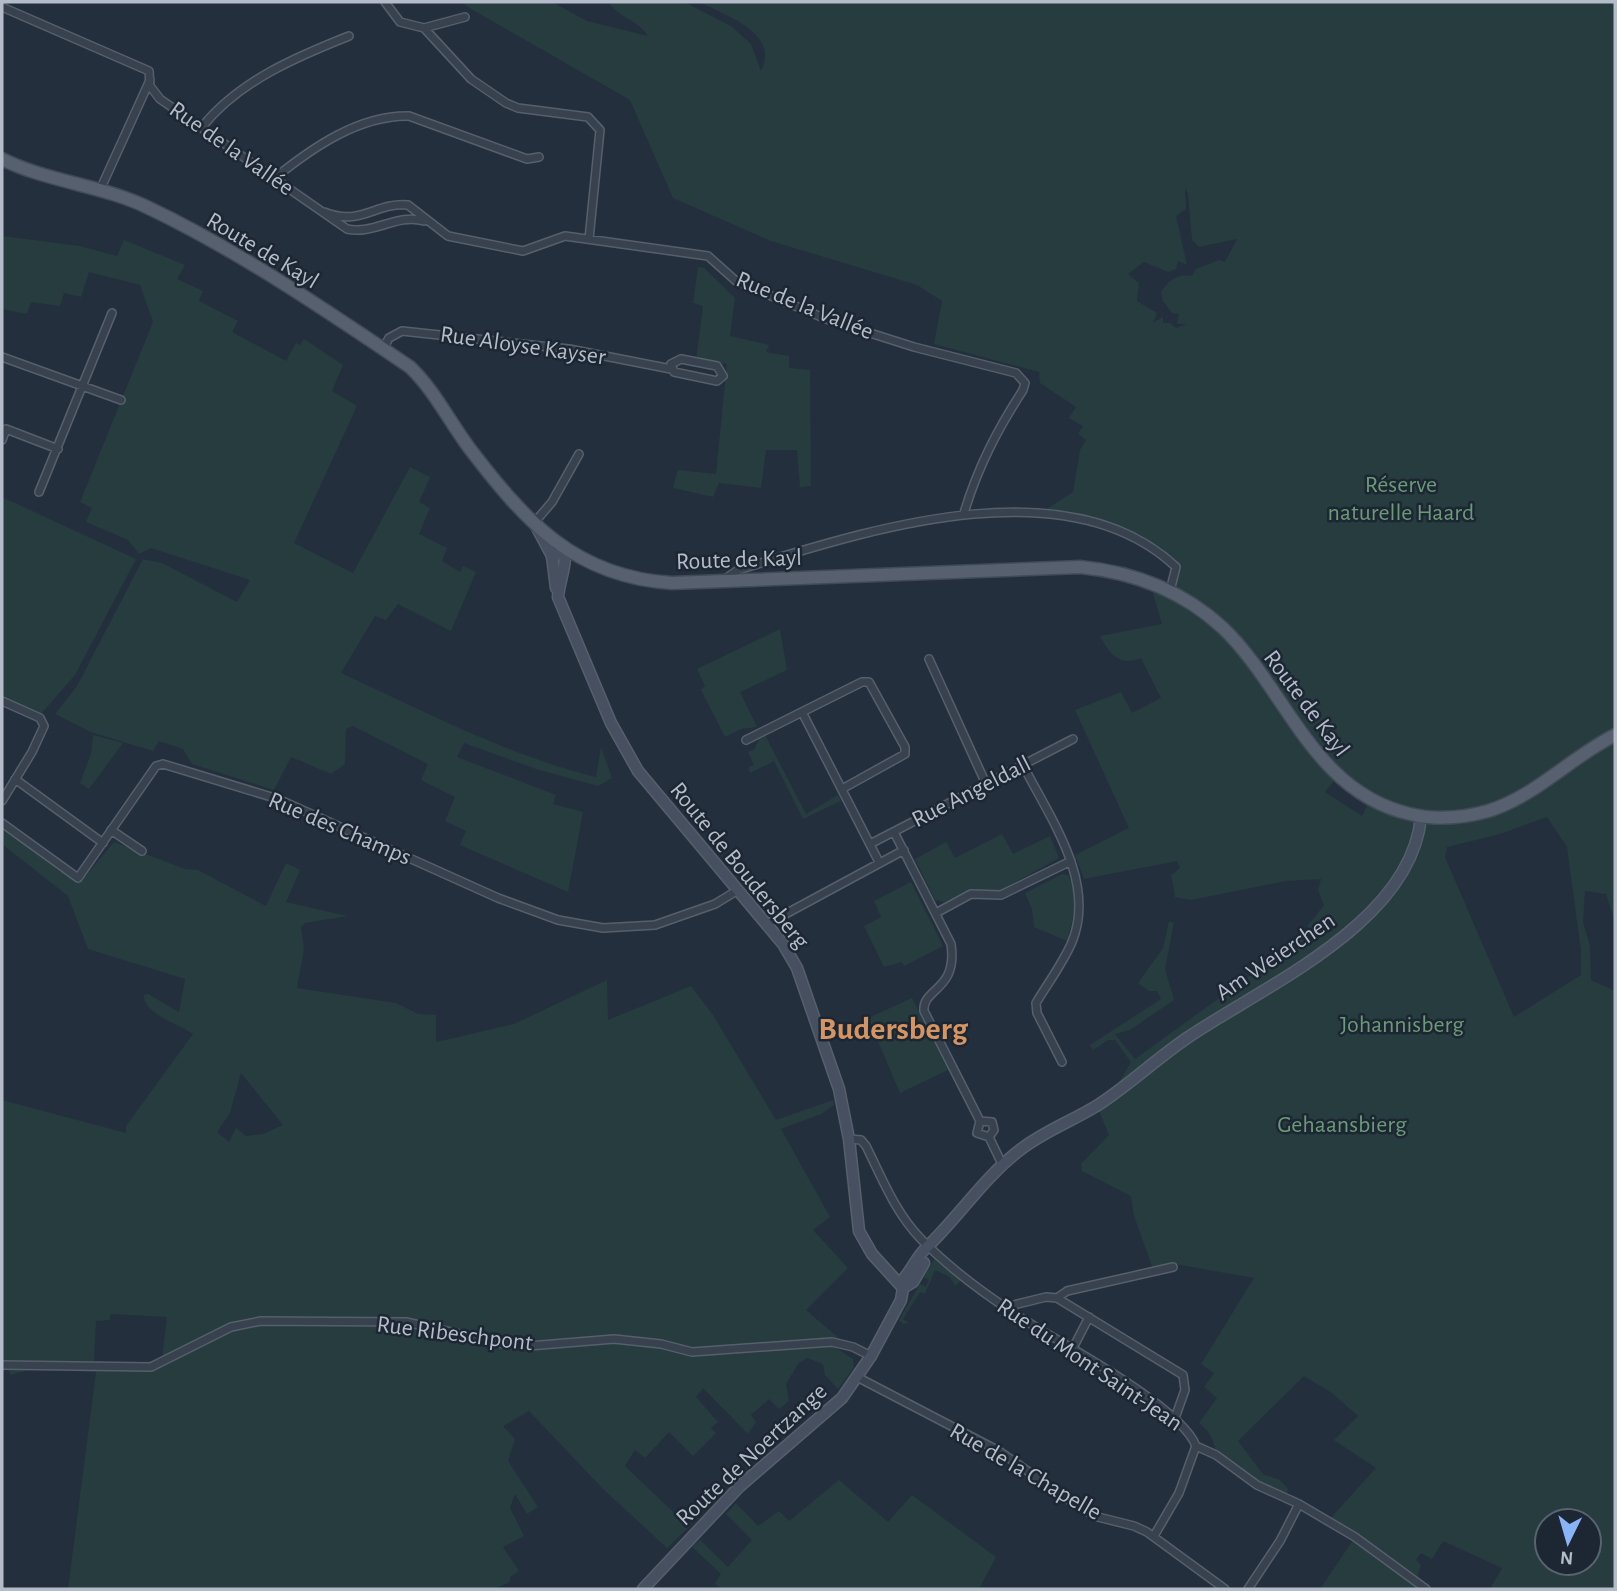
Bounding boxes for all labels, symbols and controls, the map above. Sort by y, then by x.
street label: Rue de la Vallée [165,97,298,200]
street label: Route de Kayl [202,208,323,294]
street label: Rue de la Vallée [733,267,877,344]
street label: Rue Aloyse Kayser [438,322,608,370]
park label: Réserve naturelle Haard [1328,473,1474,525]
street label: Route de Kayl [676,546,802,574]
street label: Route de Kayl [1259,646,1354,761]
street label: Rue Angeldall [908,752,1035,832]
street label: Route de Boudersberg [665,778,814,953]
street label: Rue des Champs [265,788,415,870]
street label: Am Weierchen [1212,908,1339,1005]
district label: Budersberg [818,1013,969,1045]
park label: Johannisberg [1340,1013,1464,1037]
park label: Gehaansbierg [1277,1113,1407,1137]
street label: Rue du Mont Saint-Jean [992,1294,1187,1436]
street label: Rue Ribeschpont [375,1313,535,1356]
street label: Route de Noertzange [672,1379,832,1530]
street label: Rue de la Chapelle [946,1419,1105,1525]
north arrow [1533,1507,1603,1577]
text: N [1559,1547,1574,1567]

